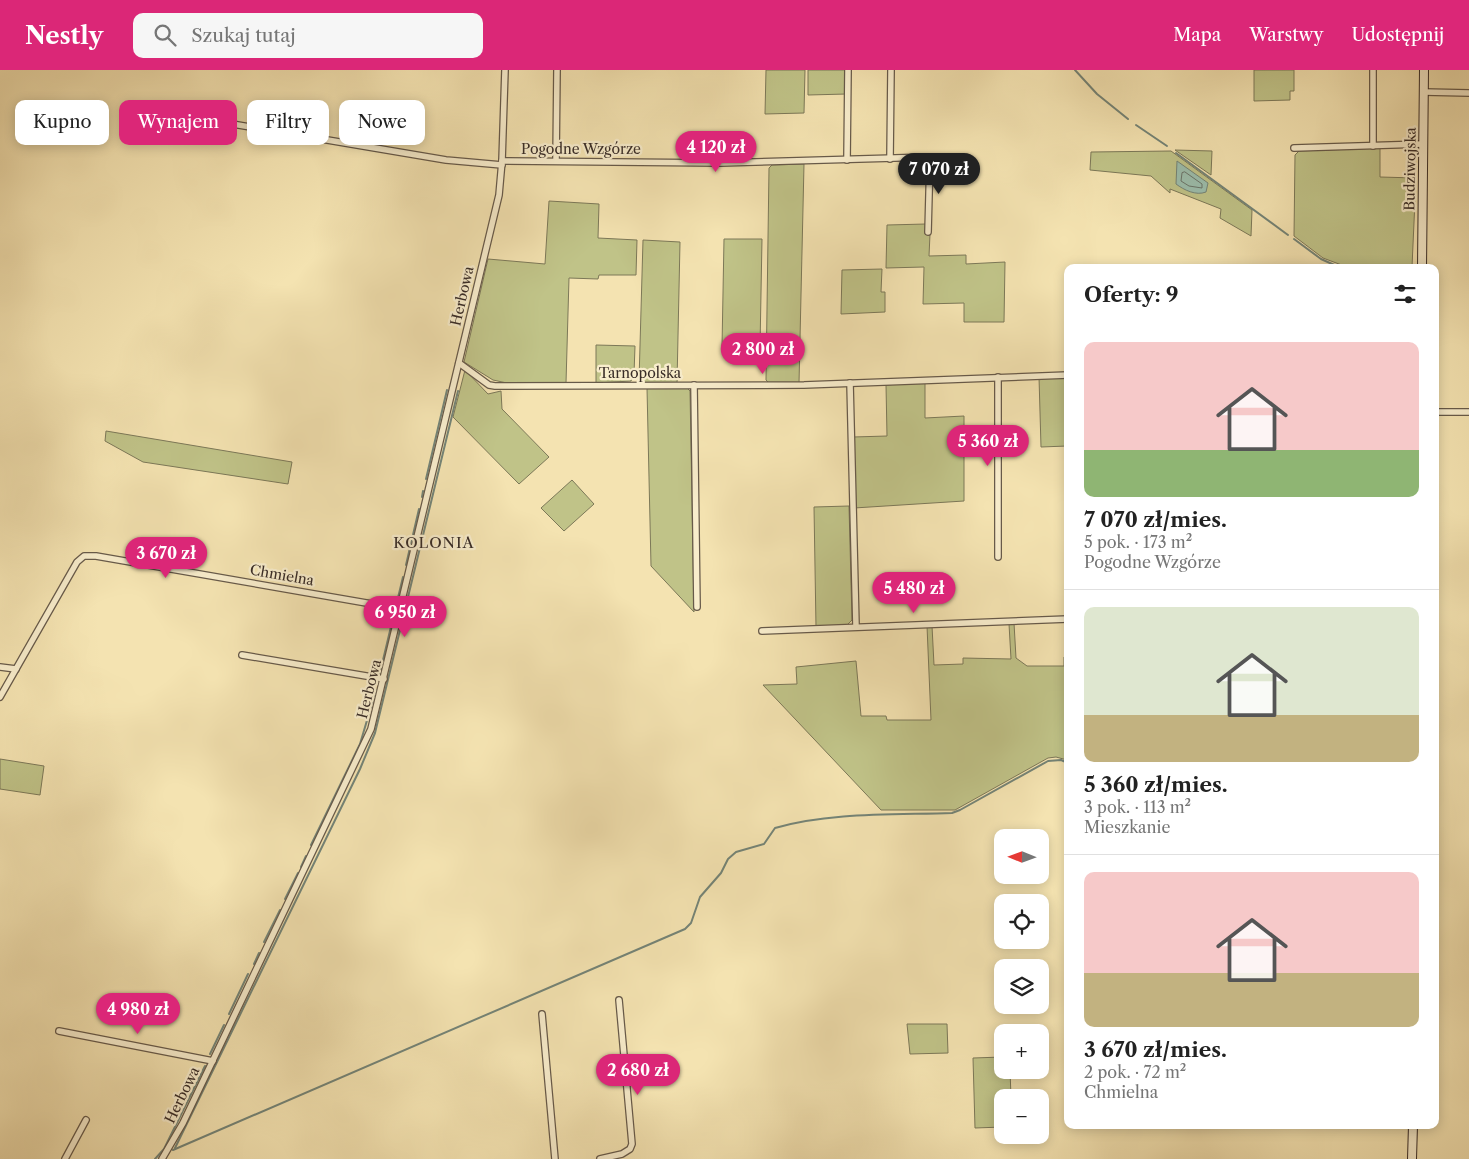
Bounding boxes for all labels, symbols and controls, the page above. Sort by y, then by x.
search box [133,13,483,58]
text: Nestly [25,21,103,50]
icon: search [151,21,179,49]
text: Szukaj tutaj [191,24,296,47]
text: Mapa [1173,24,1221,46]
text: Warstwy [1249,24,1323,46]
text: Udostępnij [1351,24,1444,46]
chip: Kupno [15,100,109,145]
chip: Wynajem [119,100,237,145]
chip: Filtry [247,100,329,145]
chip: Nowe [339,100,425,145]
street label: Budziwojska [1400,127,1420,211]
pin: 4 120 zł [664,131,768,173]
text: 4 120 zł [686,137,746,157]
street label: Pogodne Wzgórze [521,140,641,158]
pin: 7 070 zł [887,152,991,195]
text: 7 070 zł [909,159,969,179]
street label: Herbowa [446,264,478,328]
icon: filters [1391,280,1419,308]
text: Oferty: 9 [1084,282,1179,307]
pin: 2 800 zł [711,332,815,375]
text: 2 800 zł [732,339,794,359]
street label: Tarnopolska [599,364,682,382]
icon: home [1207,374,1297,464]
pin: 5 360 zł [936,424,1040,467]
text: 5 360 zł [958,431,1018,451]
text: 7 070 zł/mies. [1084,507,1227,532]
text: 5 pok. · 173 m² [1084,532,1192,552]
district label: KOLONIA [393,533,475,552]
pin: 3 670 zł [114,536,218,579]
text: 3 670 zł [136,543,196,563]
text: Pogodne Wzgórze [1084,552,1221,572]
street label: Chmielna [248,560,316,590]
pin: 5 480 zł [862,572,966,614]
text: 5 480 zł [883,578,945,598]
pin: 6 950 zł [353,596,457,638]
text: 6 950 zł [375,602,435,622]
icon: home [1207,640,1297,730]
street label: Herbowa [353,657,385,721]
text: 5 360 zł/mies. [1084,772,1228,797]
text: 3 pok. · 113 m² [1084,797,1191,817]
text: Mieszkanie [1084,817,1170,837]
north arrow [994,829,1049,884]
map controls [994,829,1049,1144]
button: locate [994,894,1049,949]
icon: home [1207,905,1297,995]
button: layers [994,959,1049,1014]
pin: 4 980 zł [86,992,190,1035]
text: 4 980 zł [107,999,169,1019]
button: + [994,1024,1049,1079]
text: 3 670 zł/mies. [1084,1037,1227,1062]
pin: 2 680 zł [586,1054,690,1096]
text: 2 680 zł [607,1060,669,1080]
text: 2 pok. · 72 m² [1084,1062,1186,1082]
street label: Herbowa [161,1063,204,1126]
text: Chmielna [1084,1082,1158,1102]
button: − [994,1089,1049,1144]

